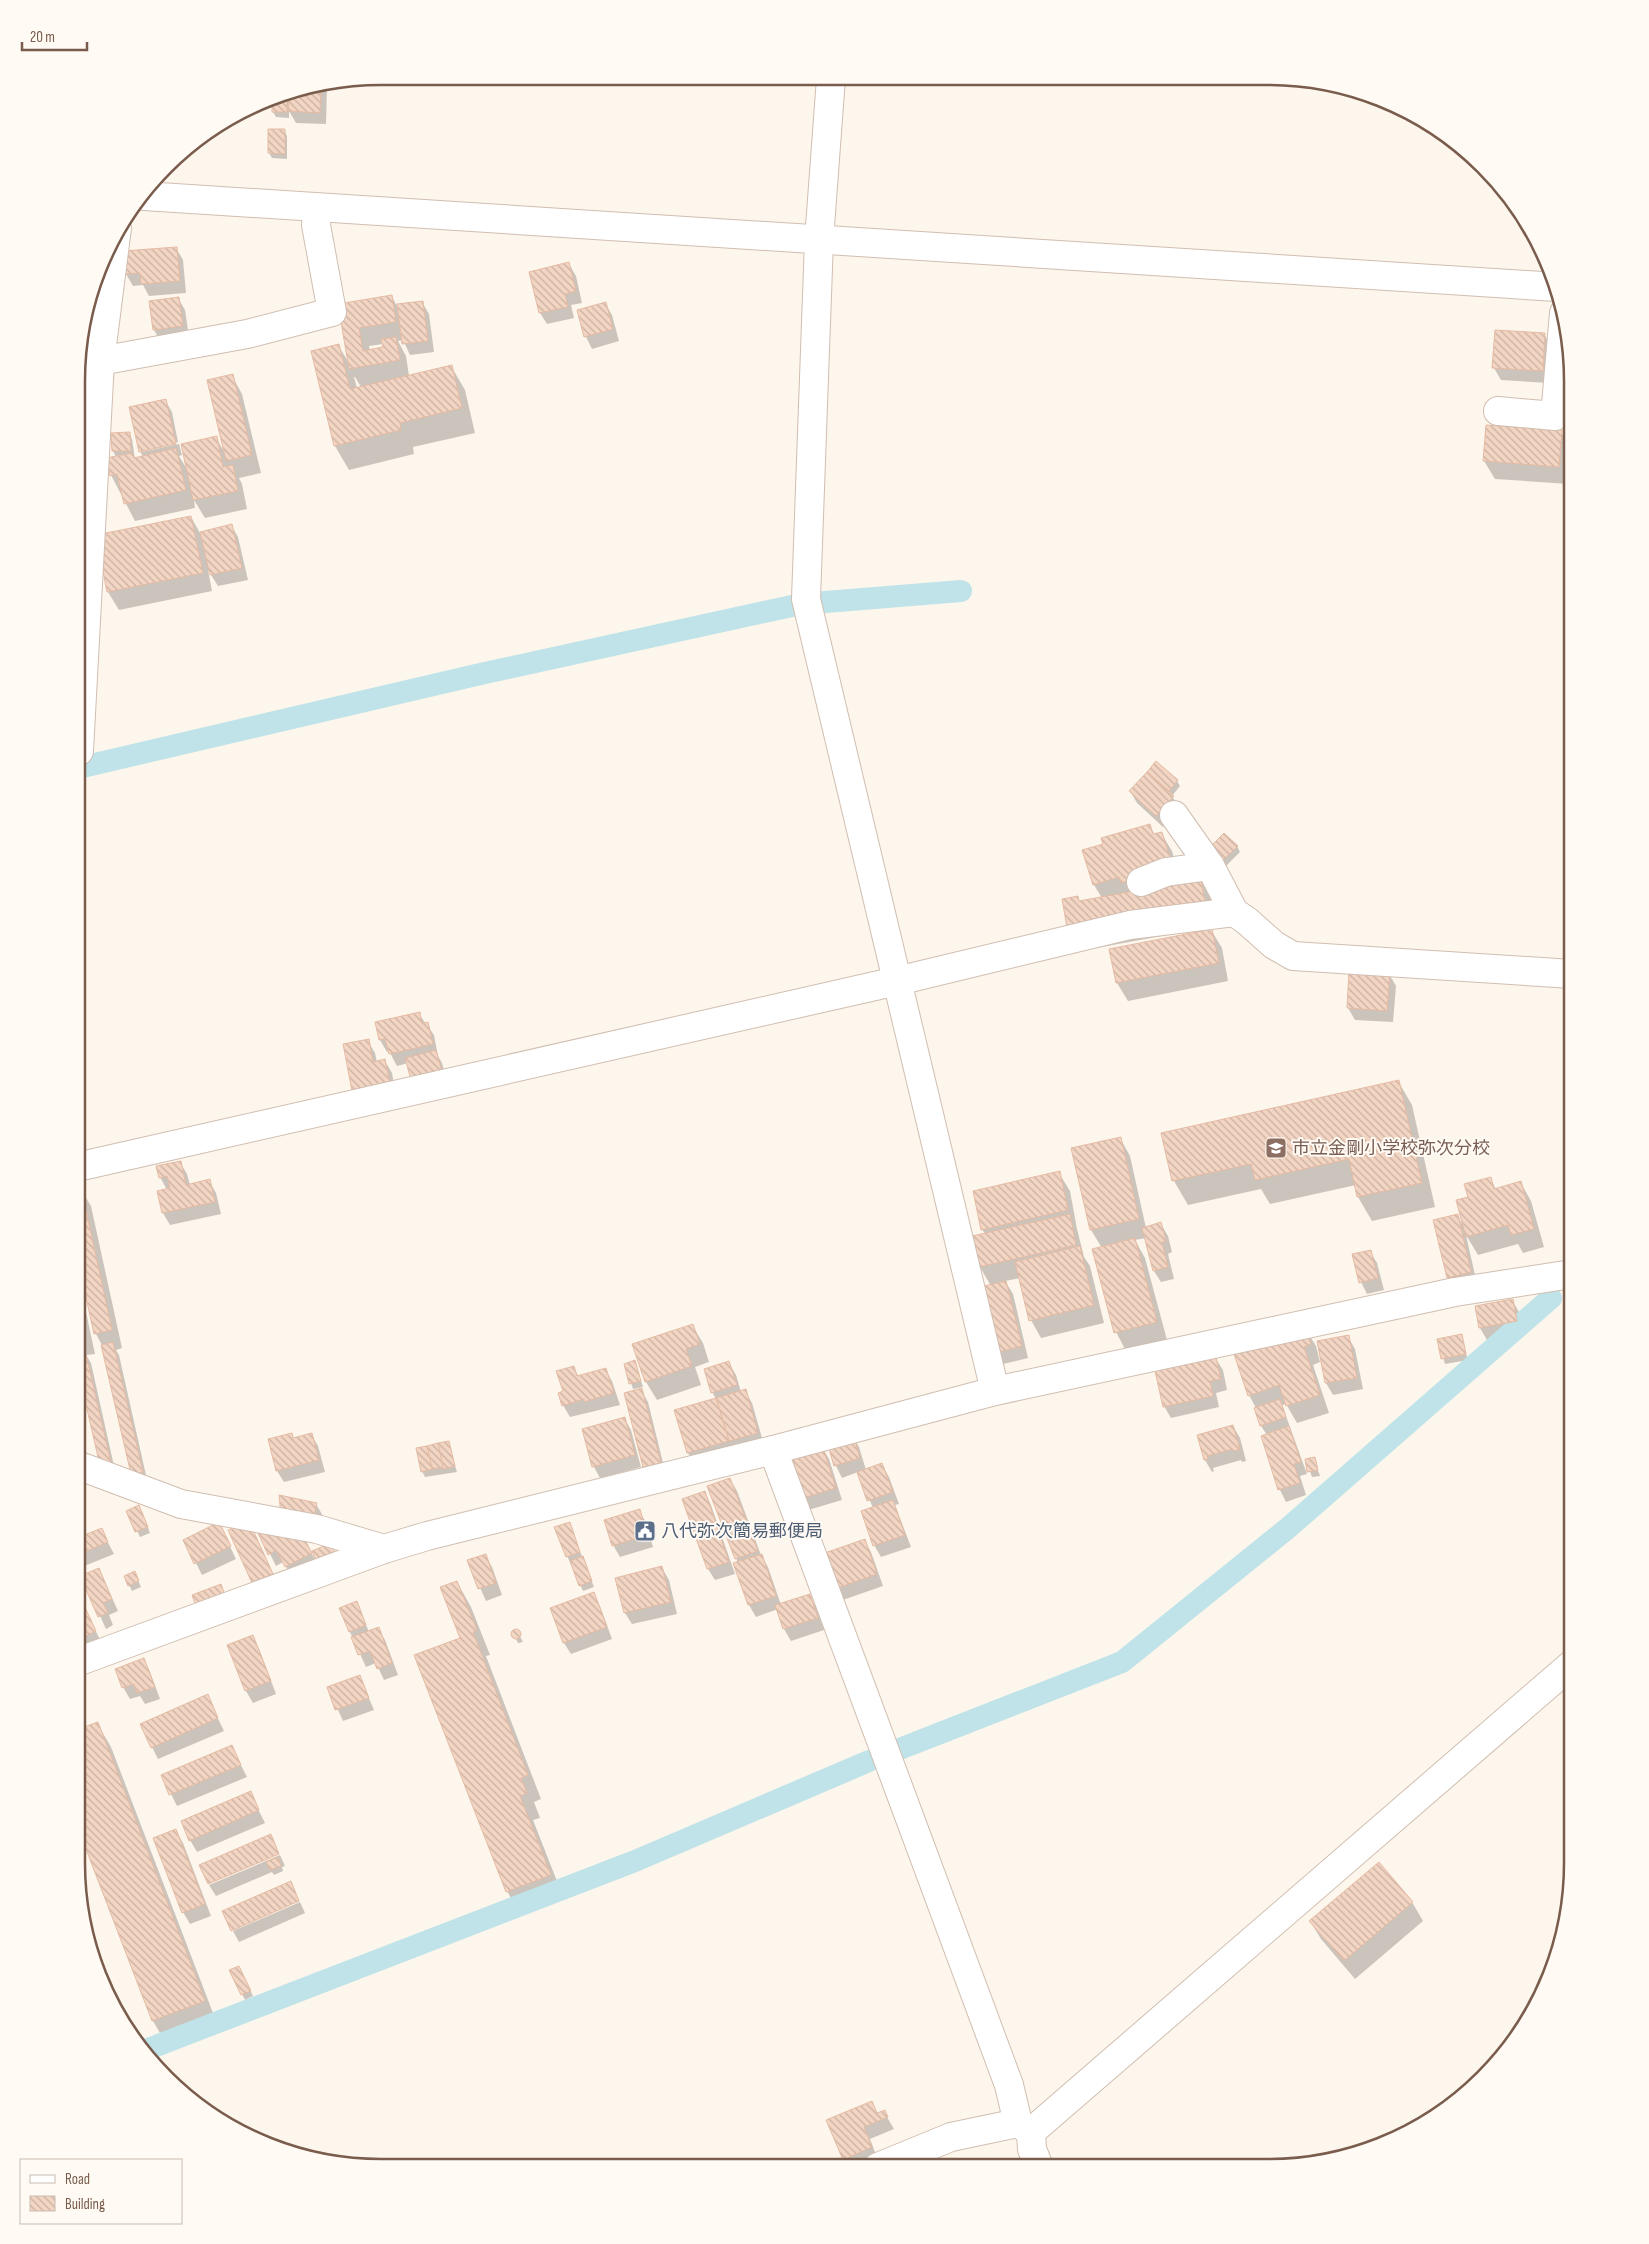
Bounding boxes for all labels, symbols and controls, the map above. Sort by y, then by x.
scale bar [22,20,88,52]
text: 20 m [30,28,55,47]
school or university icon: 市立金剛小学校弥次分校 [1264,1136,1288,1160]
place label: 市立金剛小学校弥次分校 [1292,1138,1490,1159]
public building icon: 八代弥次簡易郵便局 [633,1519,657,1543]
place label: 八代弥次簡易郵便局 [661,1521,823,1542]
legend [20,2159,182,2224]
text: Road [65,2170,90,2189]
text: Building [65,2195,105,2214]

